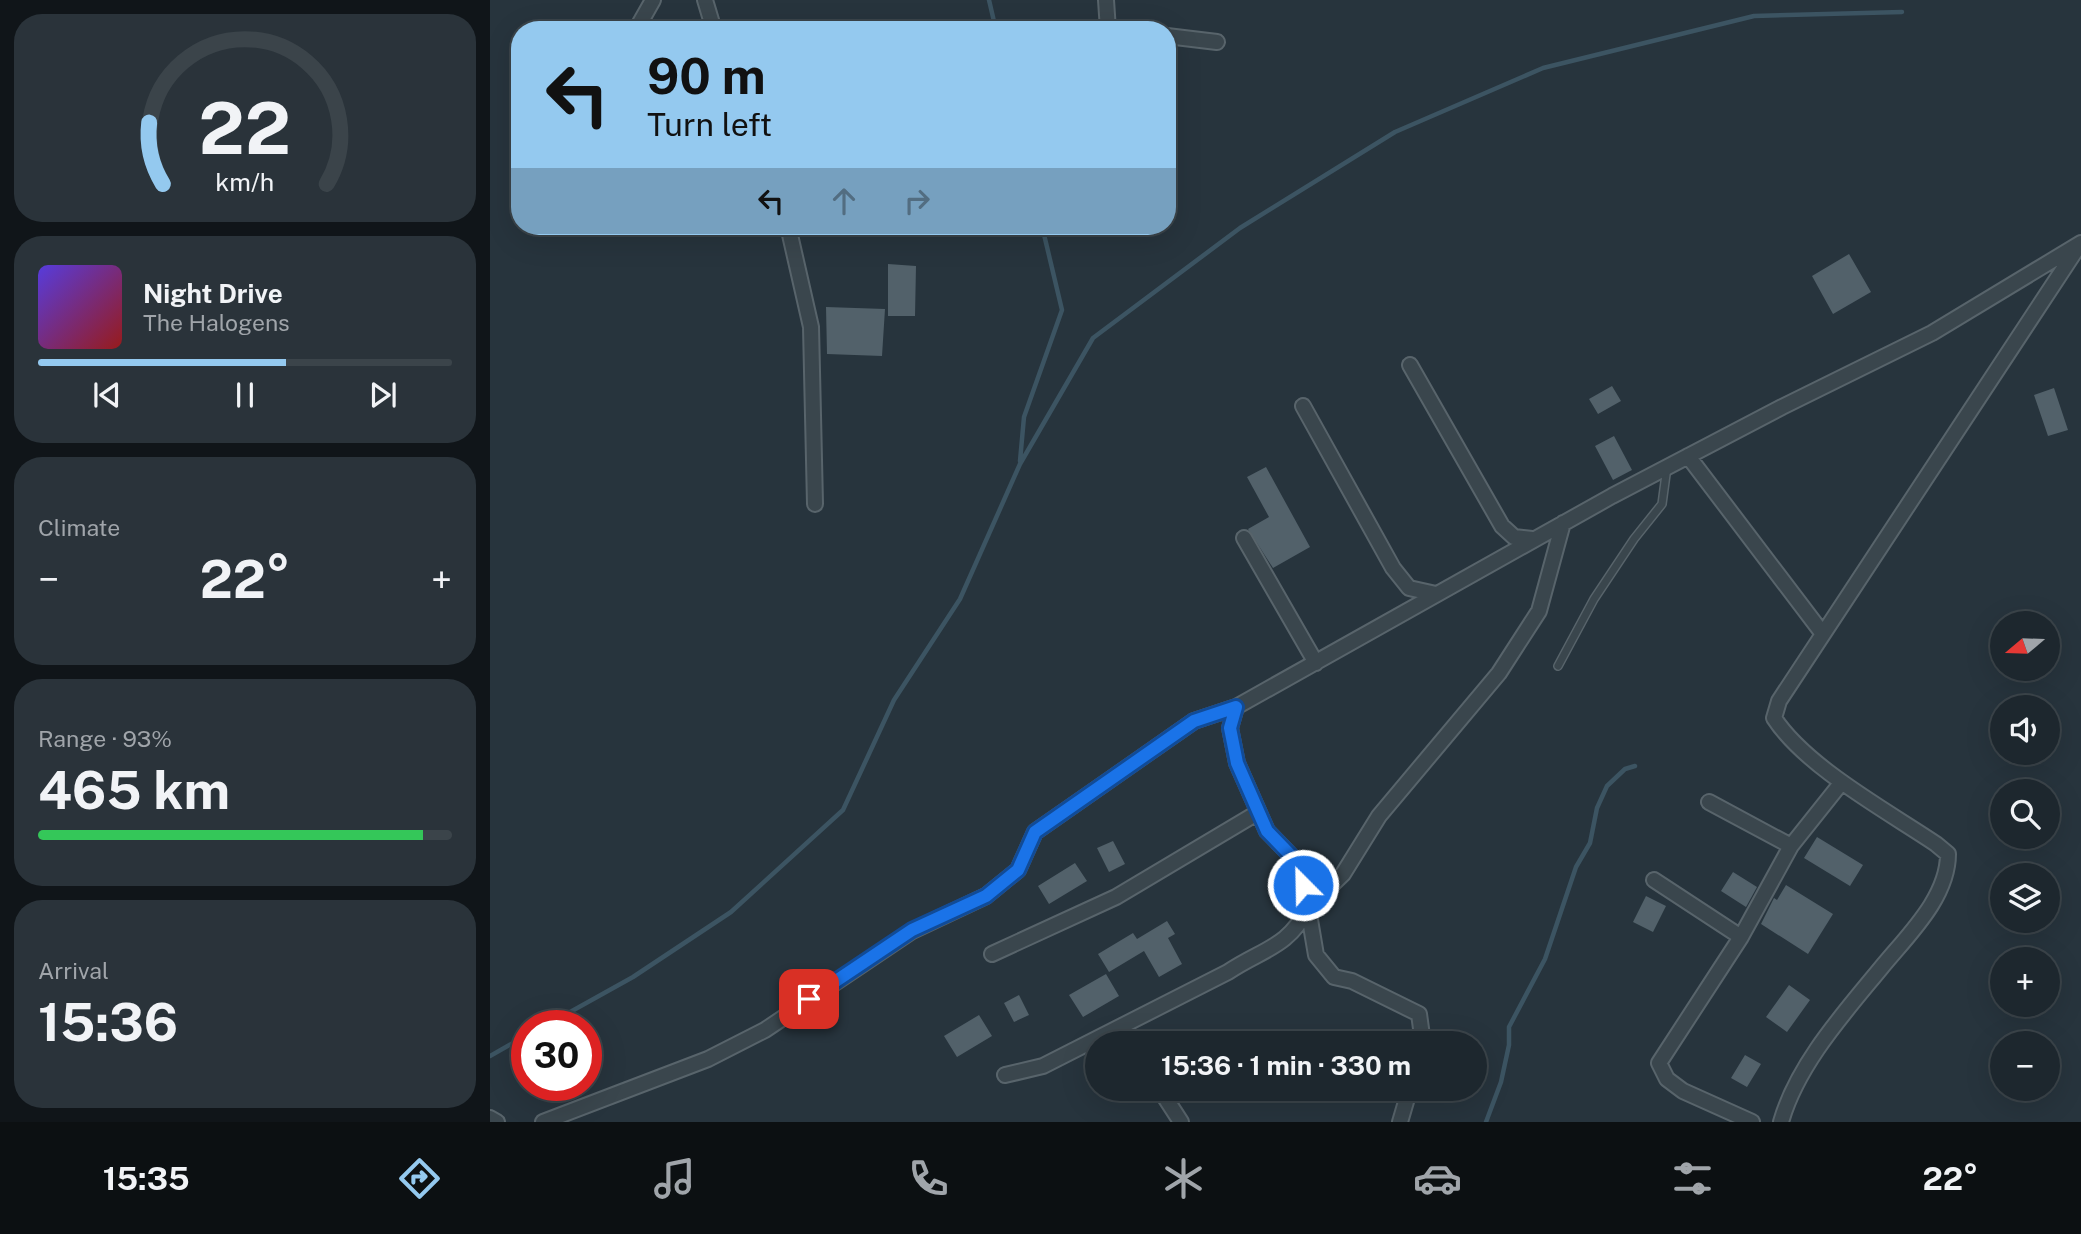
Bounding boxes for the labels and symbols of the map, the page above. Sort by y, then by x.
north arrow [1990,611,2060,681]
position arrow [1266,848,1340,922]
pin [779,969,839,1029]
speed limit sign: 30 [511,1010,602,1101]

